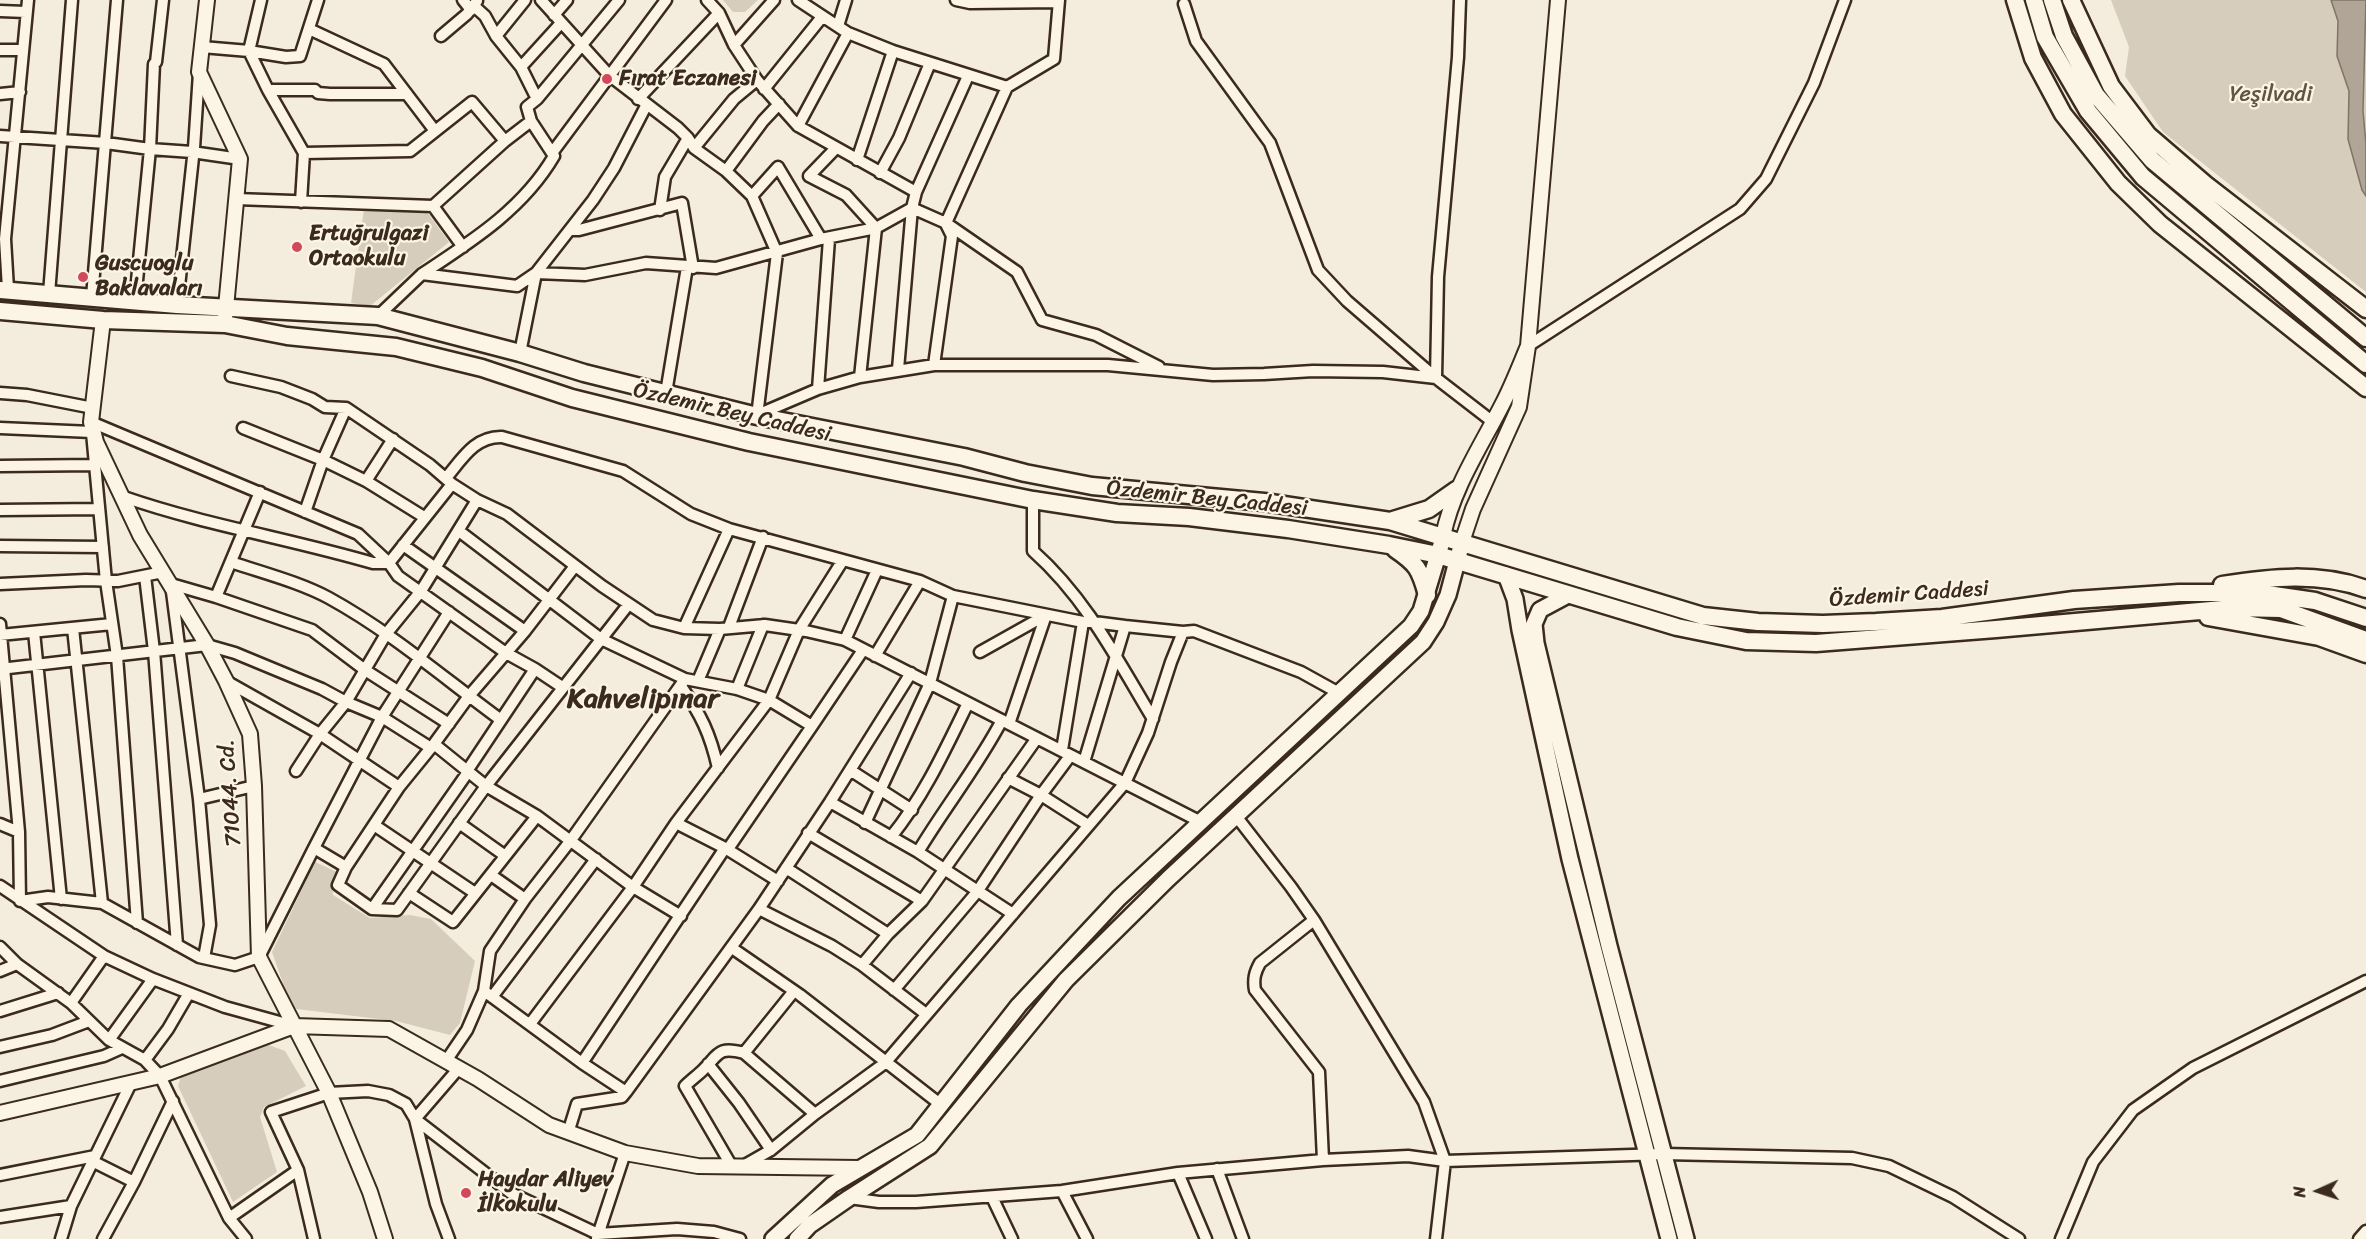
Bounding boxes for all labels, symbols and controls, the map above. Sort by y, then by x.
place label: Fırat Eczanesi [619,66,757,92]
marker: Fırat Eczanesi [600,72,614,86]
park label: Yeşilvadi [2230,82,2312,108]
place label: Ertuğrulgazi Ortaokulu [309,221,429,272]
marker: Ertuğrulgazi Ortaokulu [290,240,304,254]
place label: Guscuoglu Baklavaları [95,251,203,302]
marker: Guscuoglu Baklavaları [76,270,90,284]
street label: Özdemir Bey Caddesi [631,377,833,449]
street label: Özdemir Bey Caddesi [1105,475,1309,523]
street label: Özdemir Caddesi [1828,576,1990,614]
district label: Kahvelipınar [567,683,719,717]
street label: 71044. Cd. [214,738,248,848]
north arrow [2288,1161,2348,1221]
place label: Haydar Aliyev İlkokulu [478,1167,613,1218]
marker: Haydar Aliyev İlkokulu [459,1186,473,1200]
text: N [2285,1186,2314,1198]

